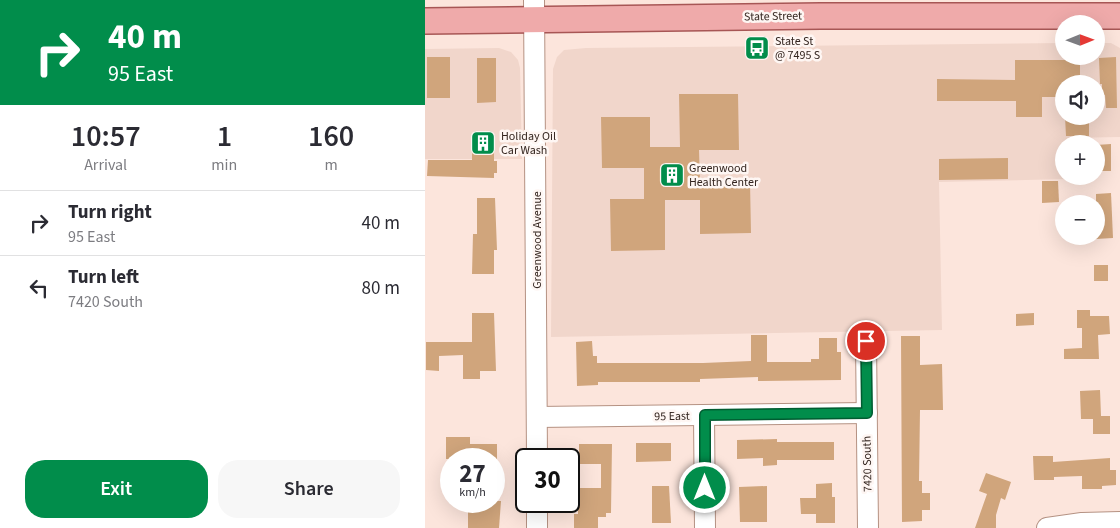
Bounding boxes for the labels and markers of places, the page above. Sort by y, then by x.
place label: State St @ 7495 S [775,33,820,64]
bus stop icon: State St @ 7495 S [744,35,770,61]
place label: Holiday Oil Car Wash [501,128,556,159]
building icon: Holiday Oil Car Wash [470,130,496,156]
place label: Greenwood Health Center [689,160,759,191]
building icon: Greenwood Health Center [659,162,685,188]
pin [845,320,887,362]

